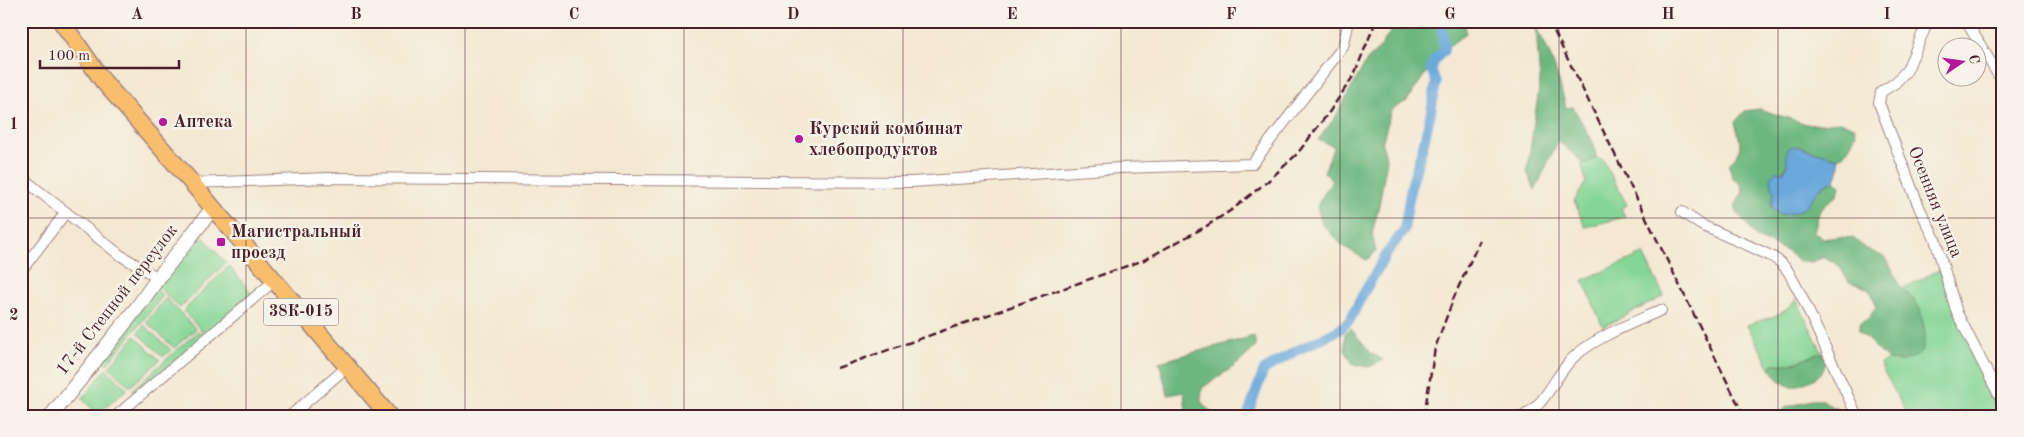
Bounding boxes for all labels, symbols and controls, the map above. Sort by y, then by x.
text: A [131,7,143,23]
text: B [350,7,362,23]
text: C [569,7,579,23]
text: D [787,7,799,23]
text: E [1006,7,1018,23]
text: F [1226,7,1237,23]
text: G [1444,7,1456,23]
text: H [1661,7,1675,23]
text: I [1883,7,1891,23]
scale bar [40,38,179,70]
north arrow [1936,38,1986,88]
text: 100 m [48,49,90,64]
text: С [1966,53,1982,65]
place label: Аптека [173,113,233,131]
marker: Аптека [157,116,169,128]
text: 1 [9,117,19,133]
place label: Курский комбинат хлебопродуктов [809,120,963,159]
marker: Курский комбинат хлебопродуктов [793,133,805,145]
street label: Осенняя улица [1905,144,1966,260]
street label: 17-й Степной переулок [53,221,181,379]
place label: Магистральный проезд [231,223,361,262]
marker: Магистральный проезд [215,236,227,248]
road number: 38К-015 [264,298,338,326]
text: 2 [9,308,19,324]

